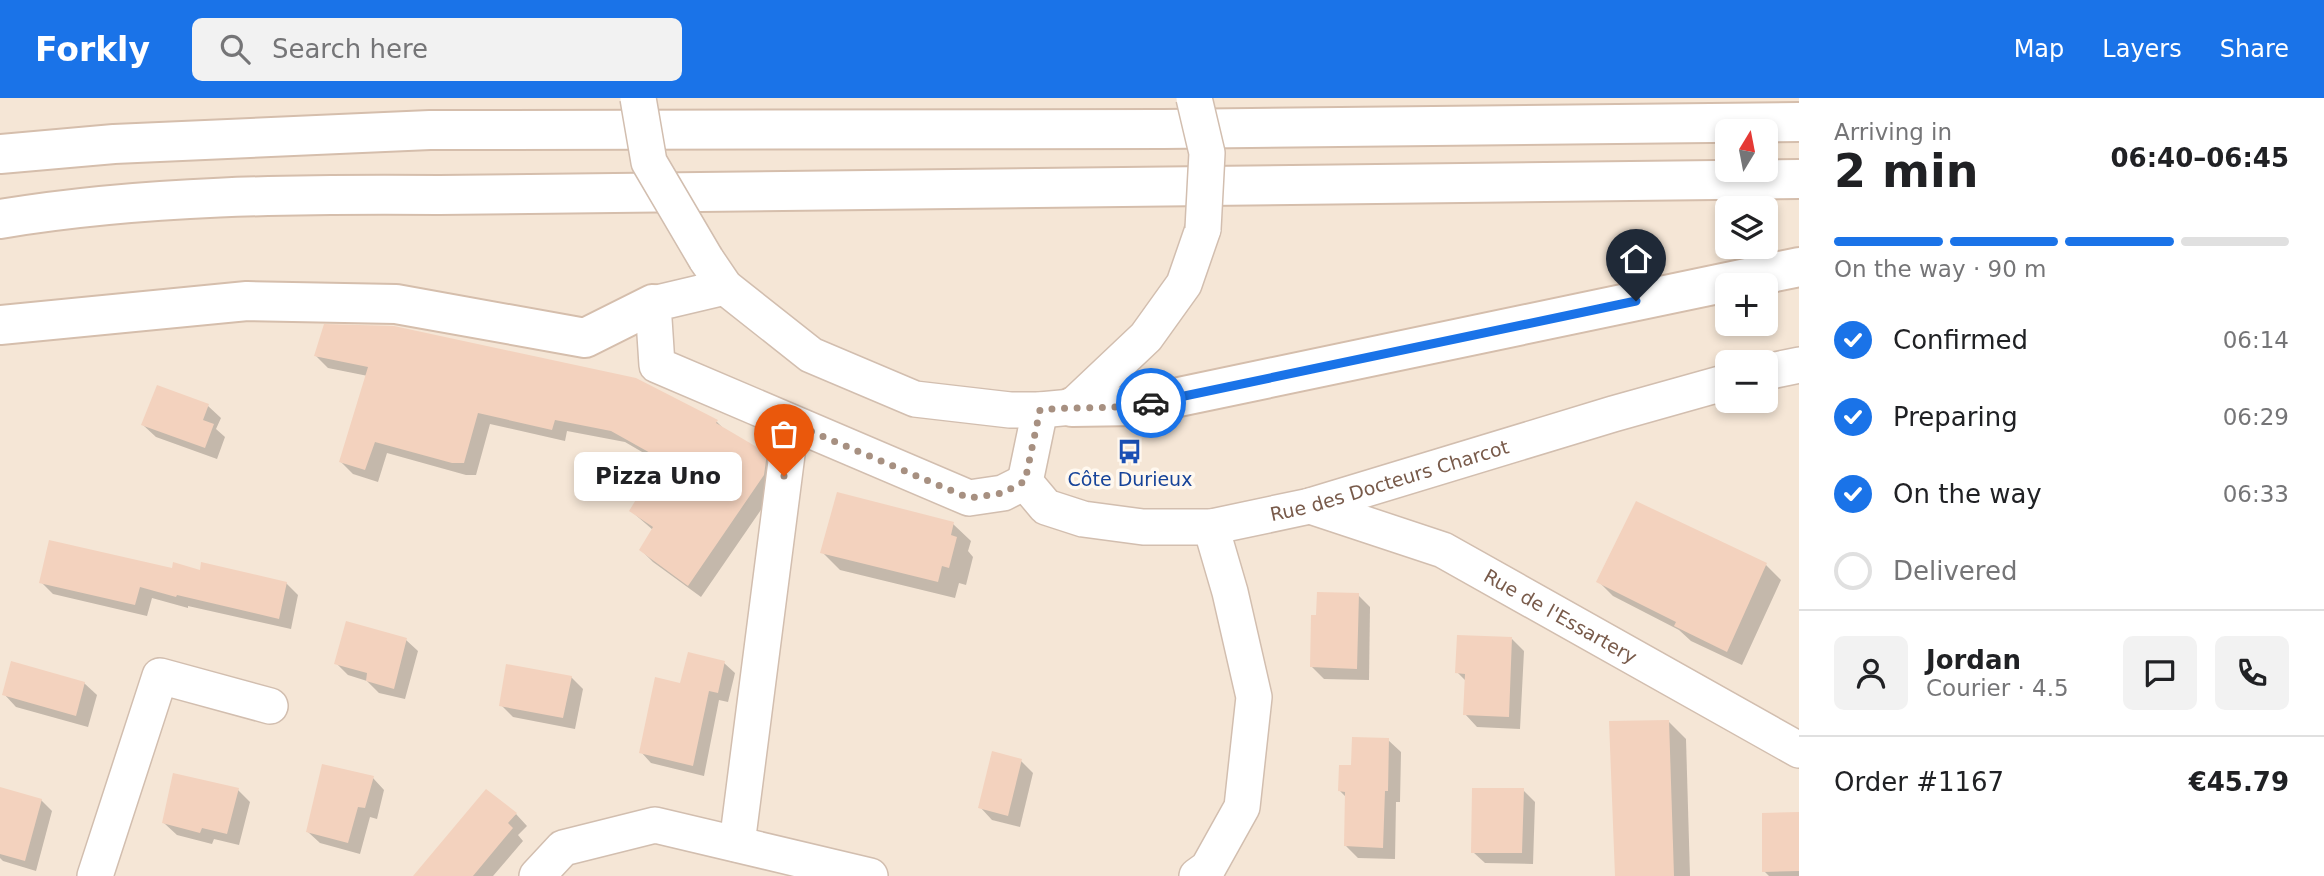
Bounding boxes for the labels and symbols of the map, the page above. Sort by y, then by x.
north arrow [1715,119,1778,182]
pin [1606,229,1666,301]
courier [1116,368,1186,438]
pin [754,404,814,476]
street label: Rue des Docteurs Charcot [1268,435,1511,525]
bus stop icon: Côte Durieux [1116,437,1144,465]
callout: Pizza Uno [574,452,742,500]
place label: Côte Durieux [1068,468,1192,490]
street label: Rue de l'Essartery [1480,564,1641,668]

